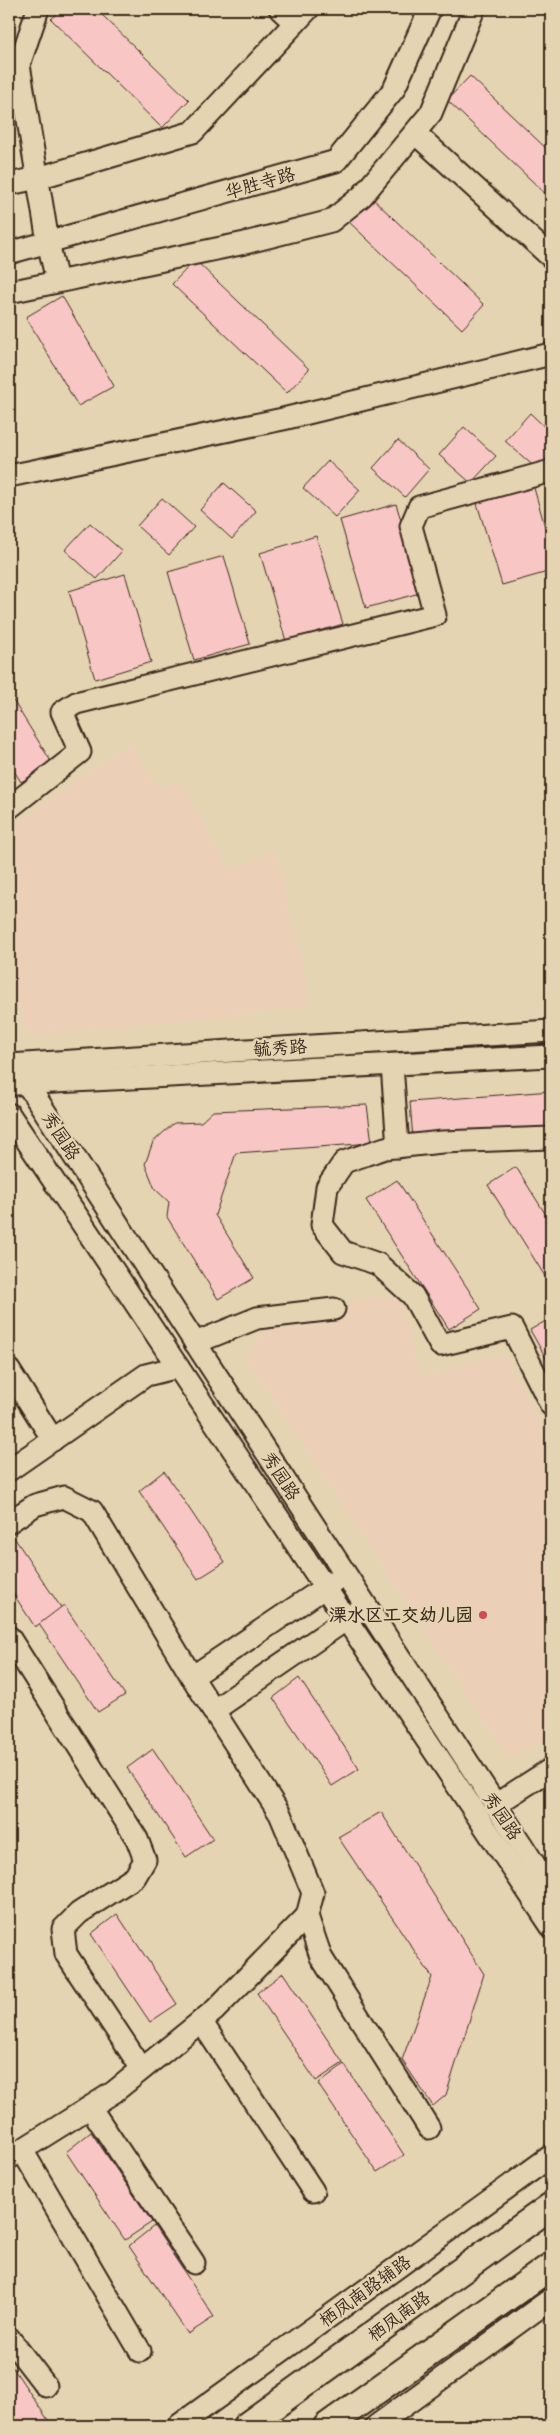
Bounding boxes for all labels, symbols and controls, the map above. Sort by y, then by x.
street label: 华胜寺路 [223,164,298,205]
street label: 毓秀路 [252,1037,308,1063]
street label: 秀园路 [35,1108,83,1166]
street label: 秀园路 [255,1448,303,1506]
place label: 溧水区工交幼儿园 [329,1606,473,1628]
marker: 溧水区工交幼儿园 [477,1609,489,1621]
street label: 秀园路 [476,1789,525,1846]
street label: 栖凤南路辅路 [315,2251,415,2331]
street label: 栖凤南路 [364,2286,434,2346]

